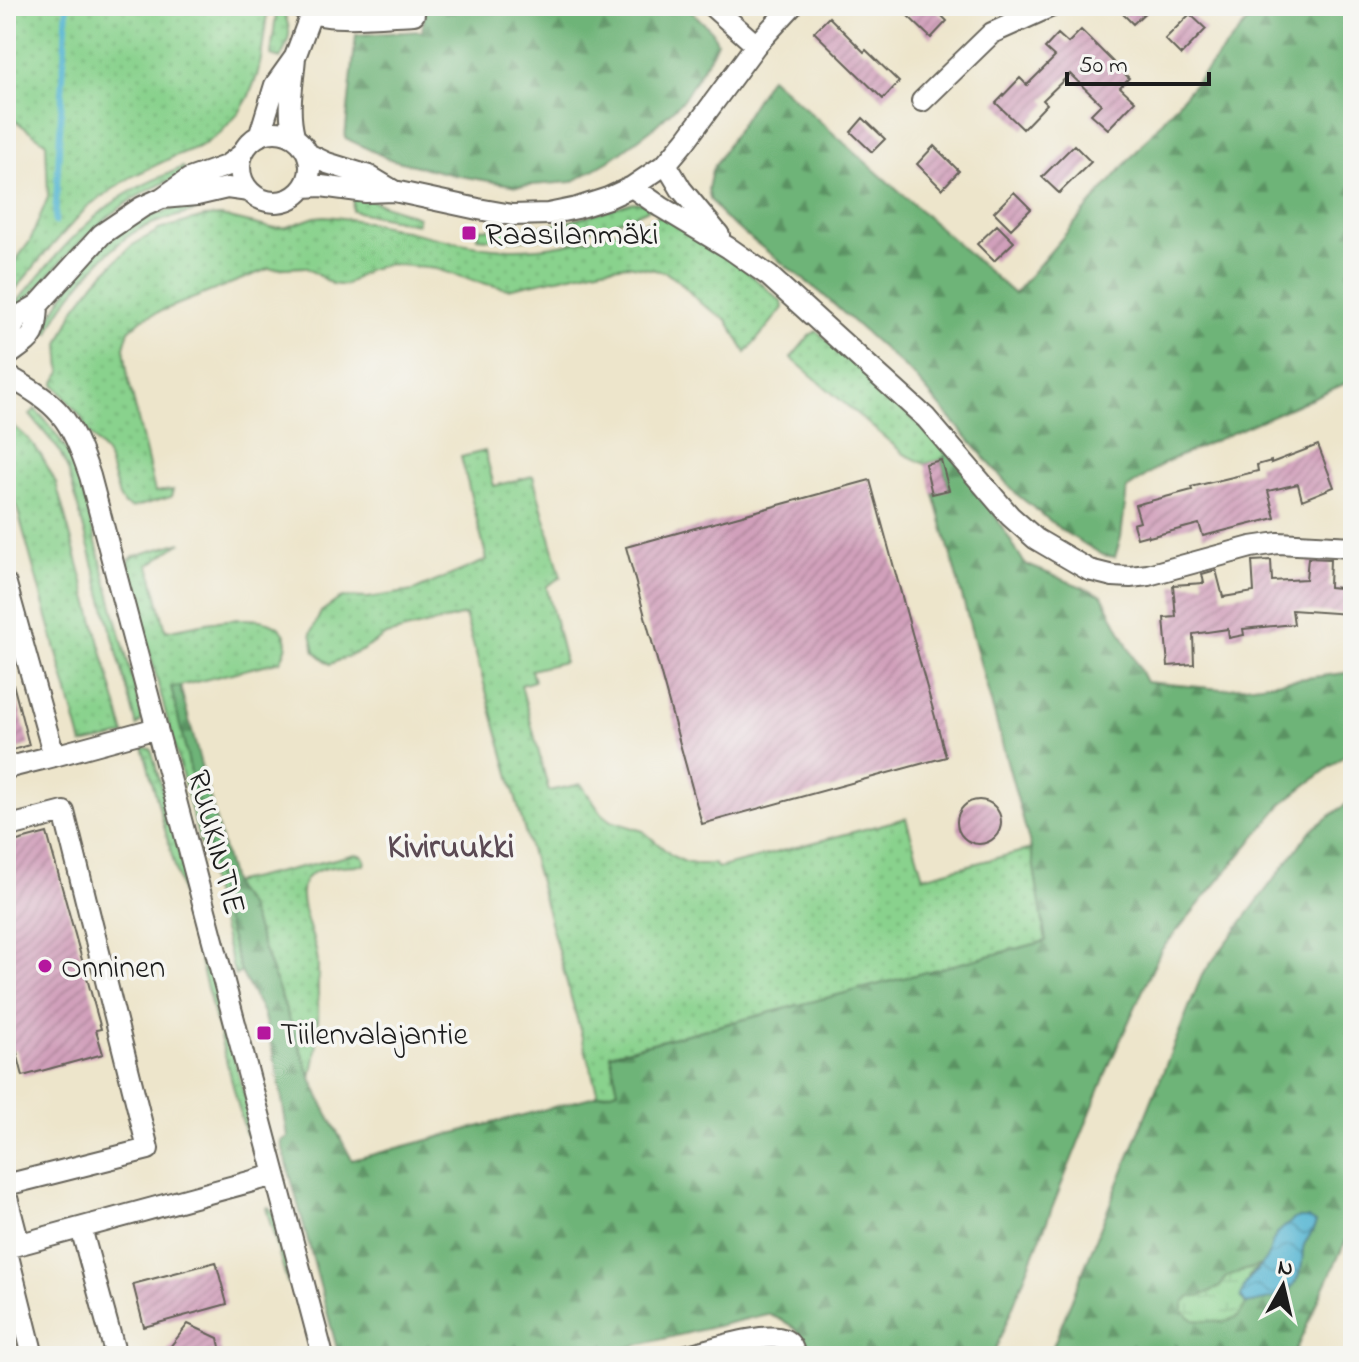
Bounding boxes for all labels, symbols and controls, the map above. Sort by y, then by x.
scale bar [1067,36,1209,86]
text: 50 m [1079,49,1128,84]
place label: Raasilanmäki [485,213,659,260]
marker: Raasilanmäki [460,224,478,242]
street label: RUUKINTIE [173,765,256,920]
district label: Kiviruukki [388,824,515,874]
place label: Onninen [61,946,165,993]
marker: Onninen [36,957,54,975]
place label: Tiilenvalajantie [280,1013,469,1060]
marker: Tiilenvalajantie [255,1024,273,1042]
north arrow [1243,1246,1323,1326]
text: N [1276,1252,1295,1286]

